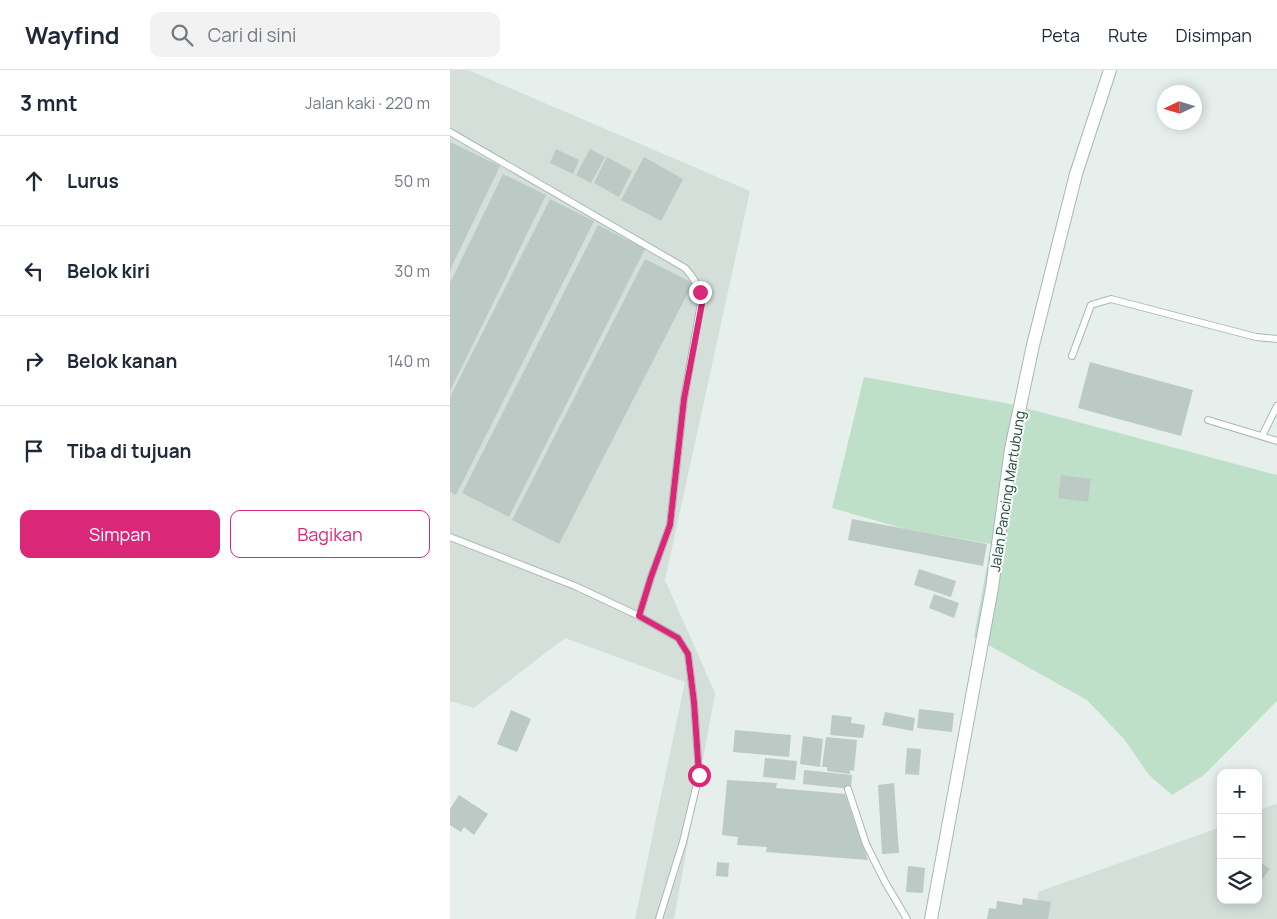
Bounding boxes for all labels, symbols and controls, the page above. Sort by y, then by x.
search box [150,12,500,57]
text: Wayfind [25,18,120,51]
icon: search [168,21,196,49]
text: Cari di sini [208,22,297,48]
text: Peta [1041,23,1080,47]
text: Rute [1108,23,1147,47]
text: Disimpan [1175,23,1252,47]
north arrow [1157,85,1202,130]
text: 3 mnt [20,89,78,117]
text: Jalan kaki · 220 m [305,92,430,114]
icon: ahead [20,167,48,195]
text: Lurus [67,168,119,194]
text: 50 m [394,170,430,192]
icon: left [20,257,48,285]
text: Belok kiri [67,258,150,284]
text: 30 m [395,260,430,282]
route end [689,281,712,304]
icon: right [20,347,48,375]
text: Belok kanan [67,348,177,374]
text: 140 m [388,350,430,372]
street label: Jalan Pancing Martubung [985,409,1029,573]
icon: arrive [20,437,48,465]
text: Tiba di tujuan [67,438,191,464]
button: Simpan [20,510,220,558]
button: Bagikan [230,510,430,558]
route start [688,764,711,787]
map controls [1217,769,1262,904]
button: + [1217,769,1262,814]
button: − [1217,814,1262,859]
button: layers [1217,859,1262,904]

